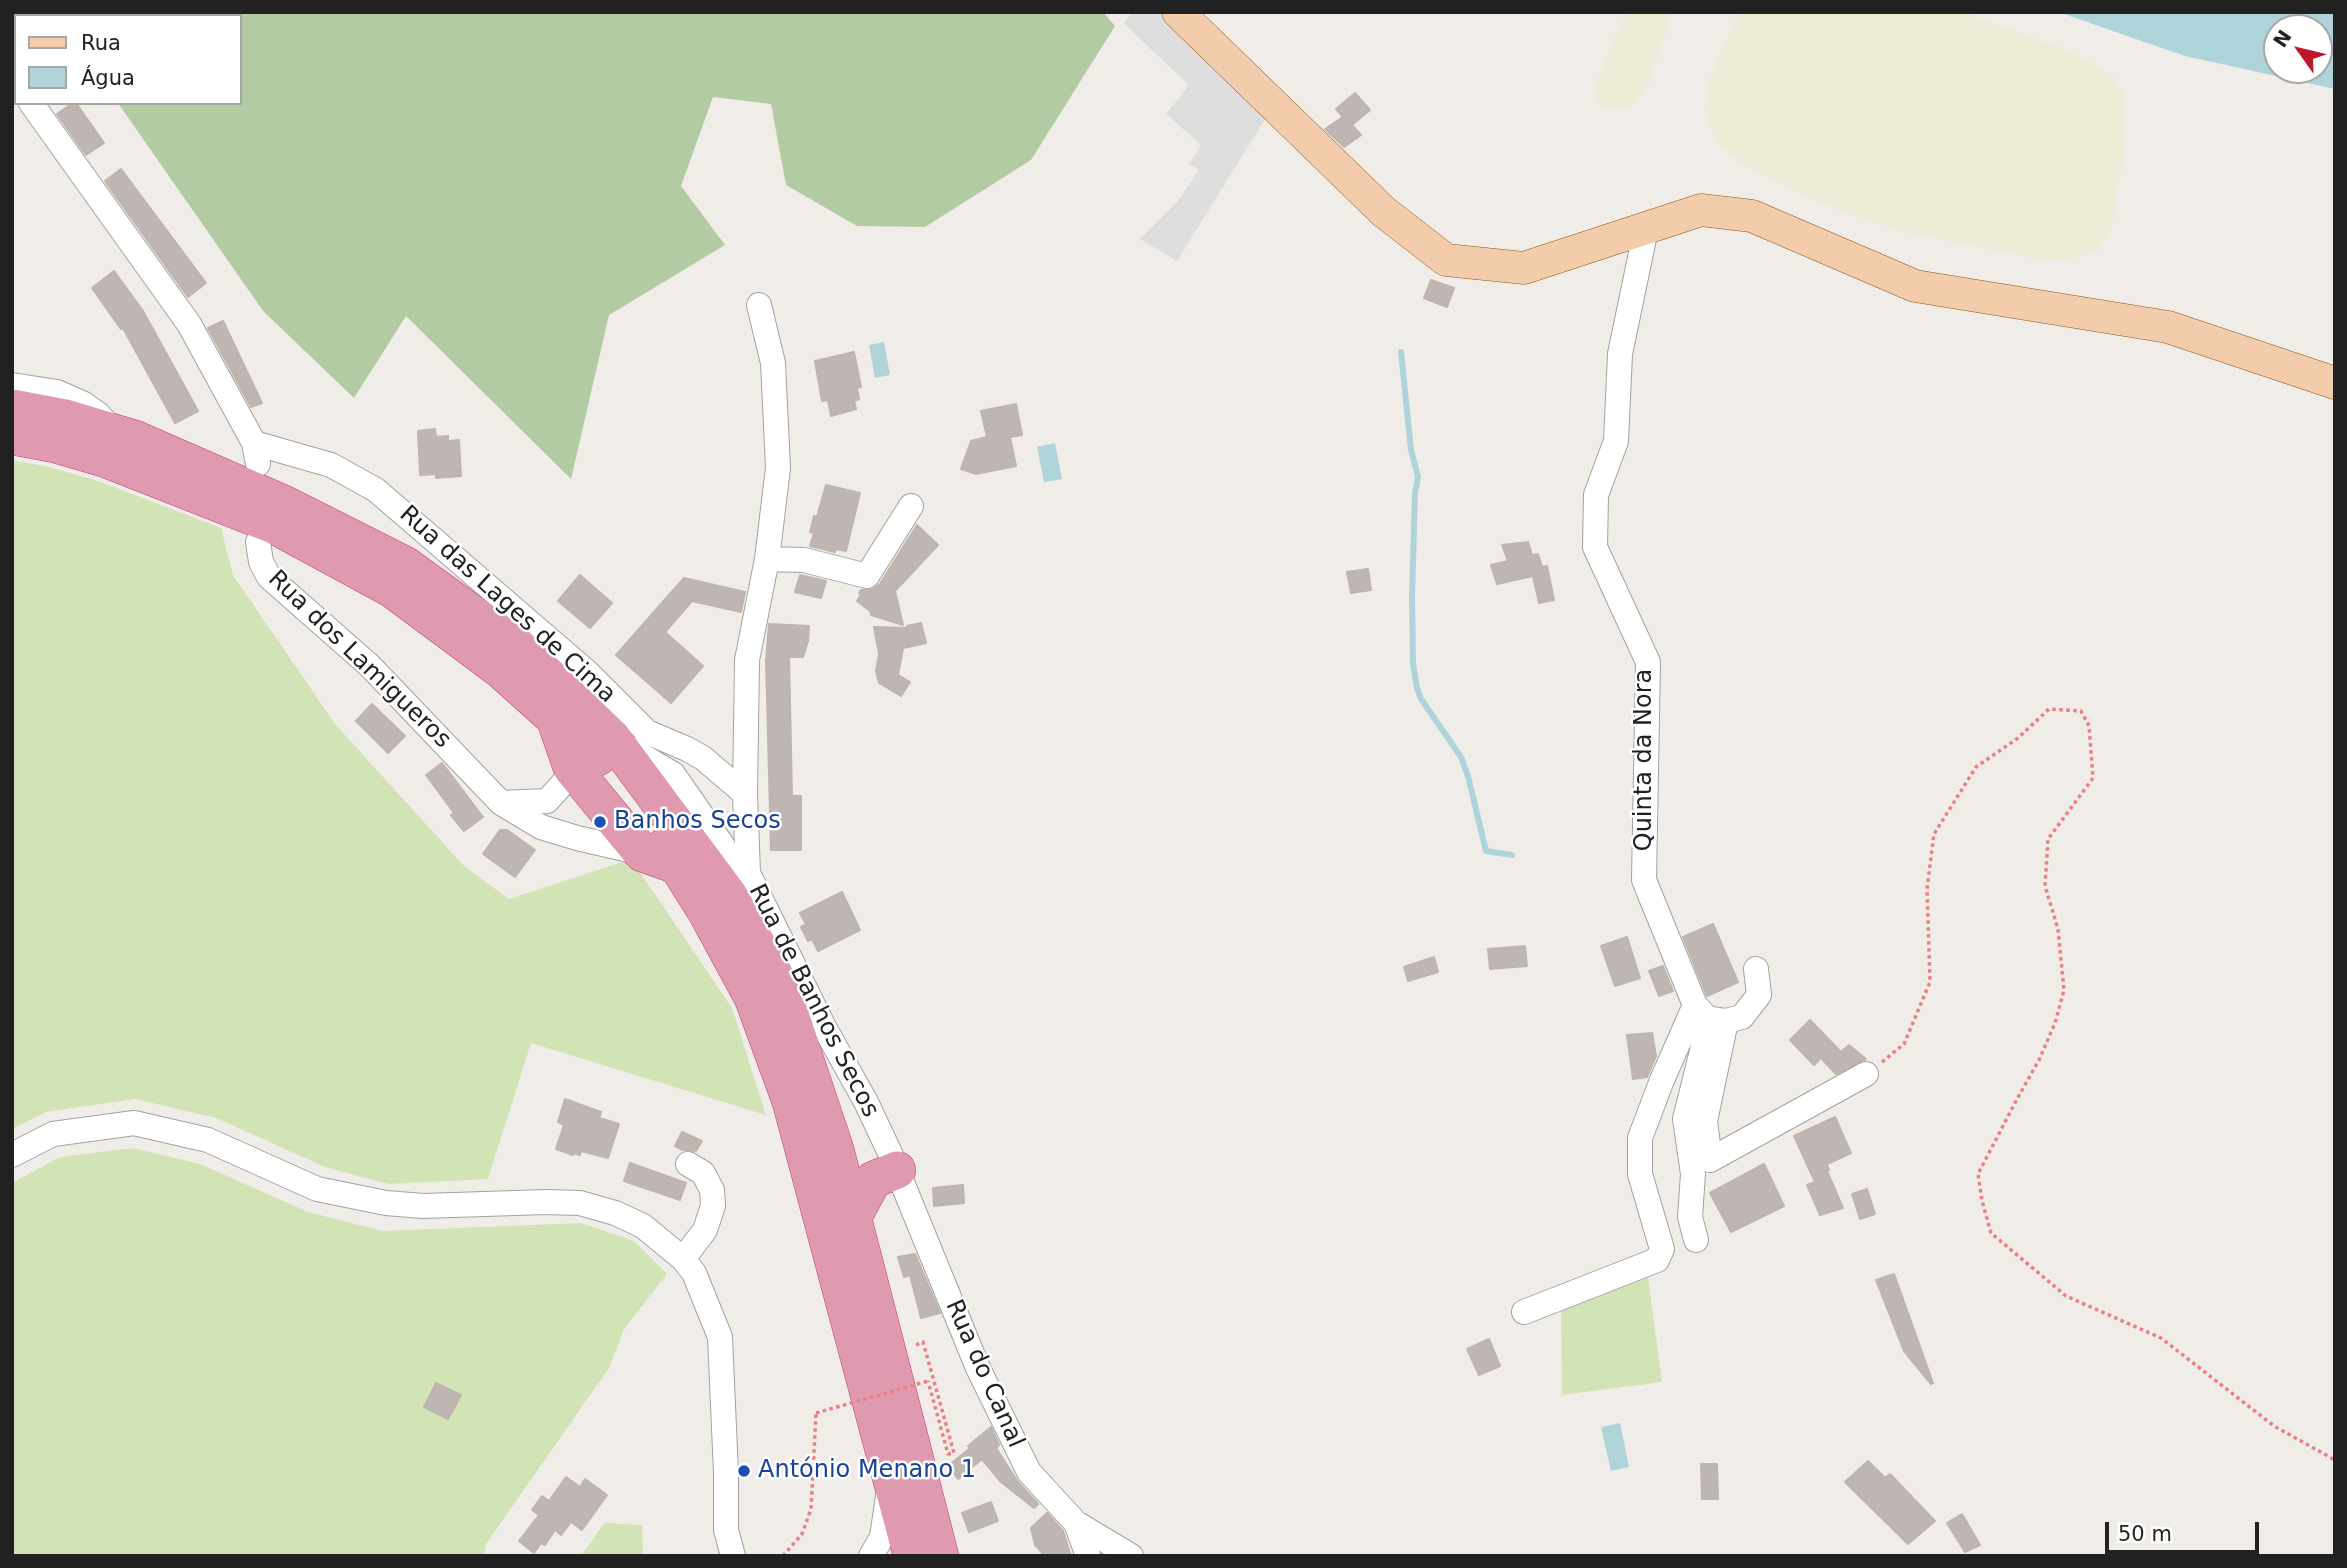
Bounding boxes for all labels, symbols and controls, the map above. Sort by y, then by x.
legend [14,14,242,105]
north arrow [2263,14,2333,84]
text: N [2269,26,2296,51]
text: Rua [81,31,121,55]
text: Água [81,66,135,90]
street label: Rua das Lages de Cima [393,500,621,710]
street label: Rua dos Lamigueros [262,565,456,755]
street label: Quinta da Nora [1631,669,1659,851]
place label: Banhos Secos [614,808,781,836]
marker: Banhos Secos [592,814,608,830]
street label: Rua de Banhos Secos [742,880,884,1122]
street label: Rua do Canal [939,1296,1029,1452]
place label: António Menano 1 [758,1457,976,1485]
marker: António Menano 1 [736,1463,752,1479]
scale bar [2109,1508,2263,1552]
text: 50 m [2118,1522,2172,1546]

